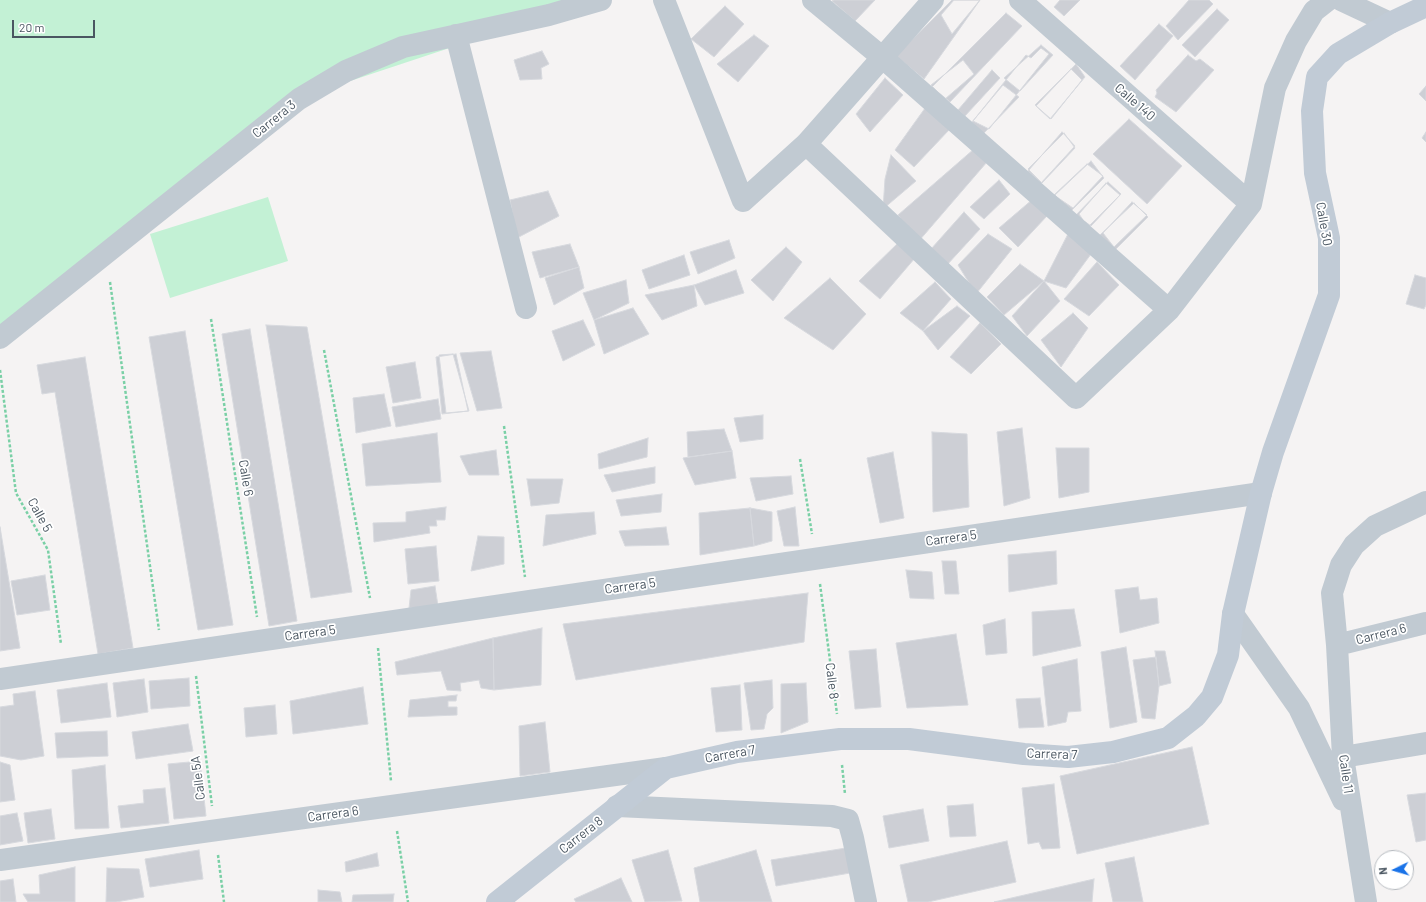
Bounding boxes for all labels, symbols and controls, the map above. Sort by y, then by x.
scale bar [14,12,97,38]
text: 20 m [19,20,45,34]
street label: Calle 140 [1111,80,1159,124]
street label: Carrera 3 [249,97,299,141]
street label: Calle 30 [1312,201,1336,247]
street label: Calle 6 [235,459,257,497]
street label: Calle 5 [24,495,56,535]
street label: Carrera 5 [924,527,978,549]
street label: Carrera 5 [603,575,657,597]
street label: Carrera 6 [1354,620,1408,648]
street label: Carrera 5 [283,622,337,644]
street label: Calle 8 [822,662,842,700]
street label: Carrera 7 [704,742,756,766]
street label: Carrera 7 [1026,745,1078,763]
street label: Calle 11 [1336,754,1356,794]
street label: Calle 5A [188,755,208,801]
street label: Carrera 6 [306,803,360,825]
street label: Carrera 8 [556,813,606,857]
north arrow [1374,850,1414,890]
text: N [1376,867,1389,875]

